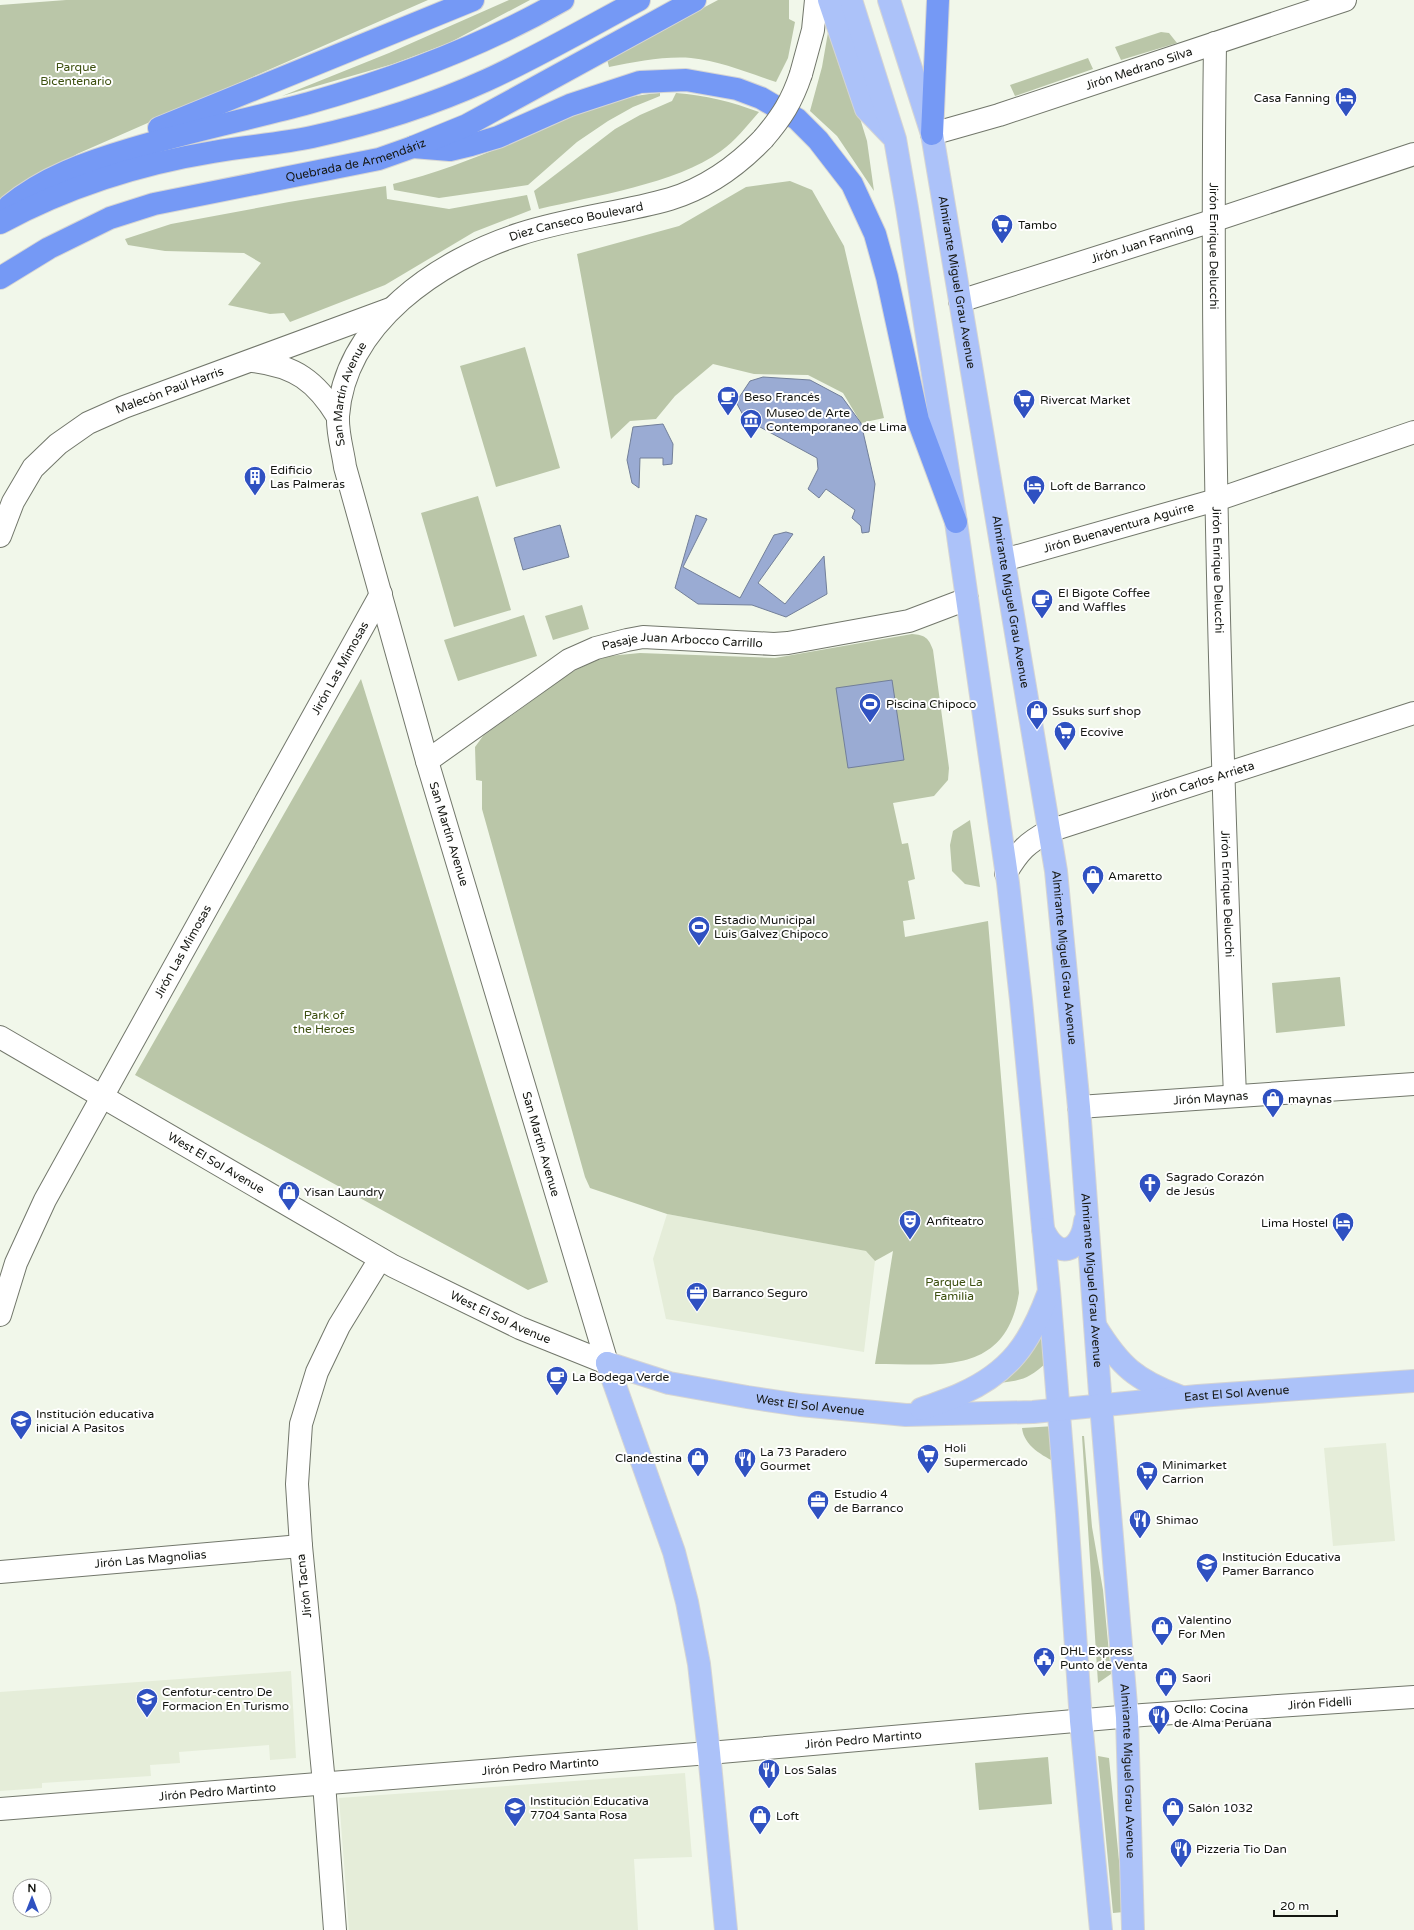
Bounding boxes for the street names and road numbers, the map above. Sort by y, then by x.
street label: Jirón Medrano Silva [1083,44,1194,93]
street label: Quebrada de Armendáriz [284,136,428,185]
street label: Jirón Enrique Delucchi [1207,182,1221,310]
street label: Almirante Miguel Grau Avenue [936,195,978,370]
street label: Diez Canseco Boulevard [507,199,644,244]
street label: Jirón Juan Fanning [1089,220,1195,266]
street label: San Martín Avenue [331,339,370,448]
street label: Malecón Paúl Harris [113,364,226,417]
street label: Jirón Buenaventura Aguirre [1041,500,1196,556]
street label: Jirón Enrique Delucchi [1210,506,1226,634]
street label: Almirante Miguel Grau Avenue [989,514,1032,689]
street label: Jirón Las Mimosas [309,619,371,717]
street label: Pasaje Juan Arbocco Carrillo [600,630,763,653]
street label: Jirón Carlos Arrieta [1148,758,1256,805]
street label: San Martín Avenue [426,780,472,888]
street label: Jirón Enrique Delucchi [1218,830,1237,958]
street label: Almirante Miguel Grau Avenue [1049,870,1080,1045]
street label: Jirón Las Mimosas [151,902,214,1000]
street label: Jirón Maynas [1173,1088,1249,1108]
street label: San Martín Avenue [519,1090,563,1198]
street label: West El Sol Avenue [165,1129,267,1197]
street label: Almirante Miguel Grau Avenue [1078,1193,1105,1368]
street label: West El Sol Avenue [448,1288,553,1347]
street label: East El Sol Avenue [1183,1383,1290,1404]
street label: West El Sol Avenue [755,1391,865,1418]
street label: Jirón Las Magnolias [94,1547,207,1571]
street label: Jirón Tacna [294,1553,314,1619]
street label: Almirante Miguel Grau Avenue [1117,1683,1138,1859]
street label: Jirón Fidelli [1287,1694,1352,1712]
street label: Jirón Pedro Martinto [804,1727,922,1752]
street label: Jirón Pedro Martinto [481,1755,599,1778]
street label: Jirón Pedro Martinto [158,1780,276,1803]

